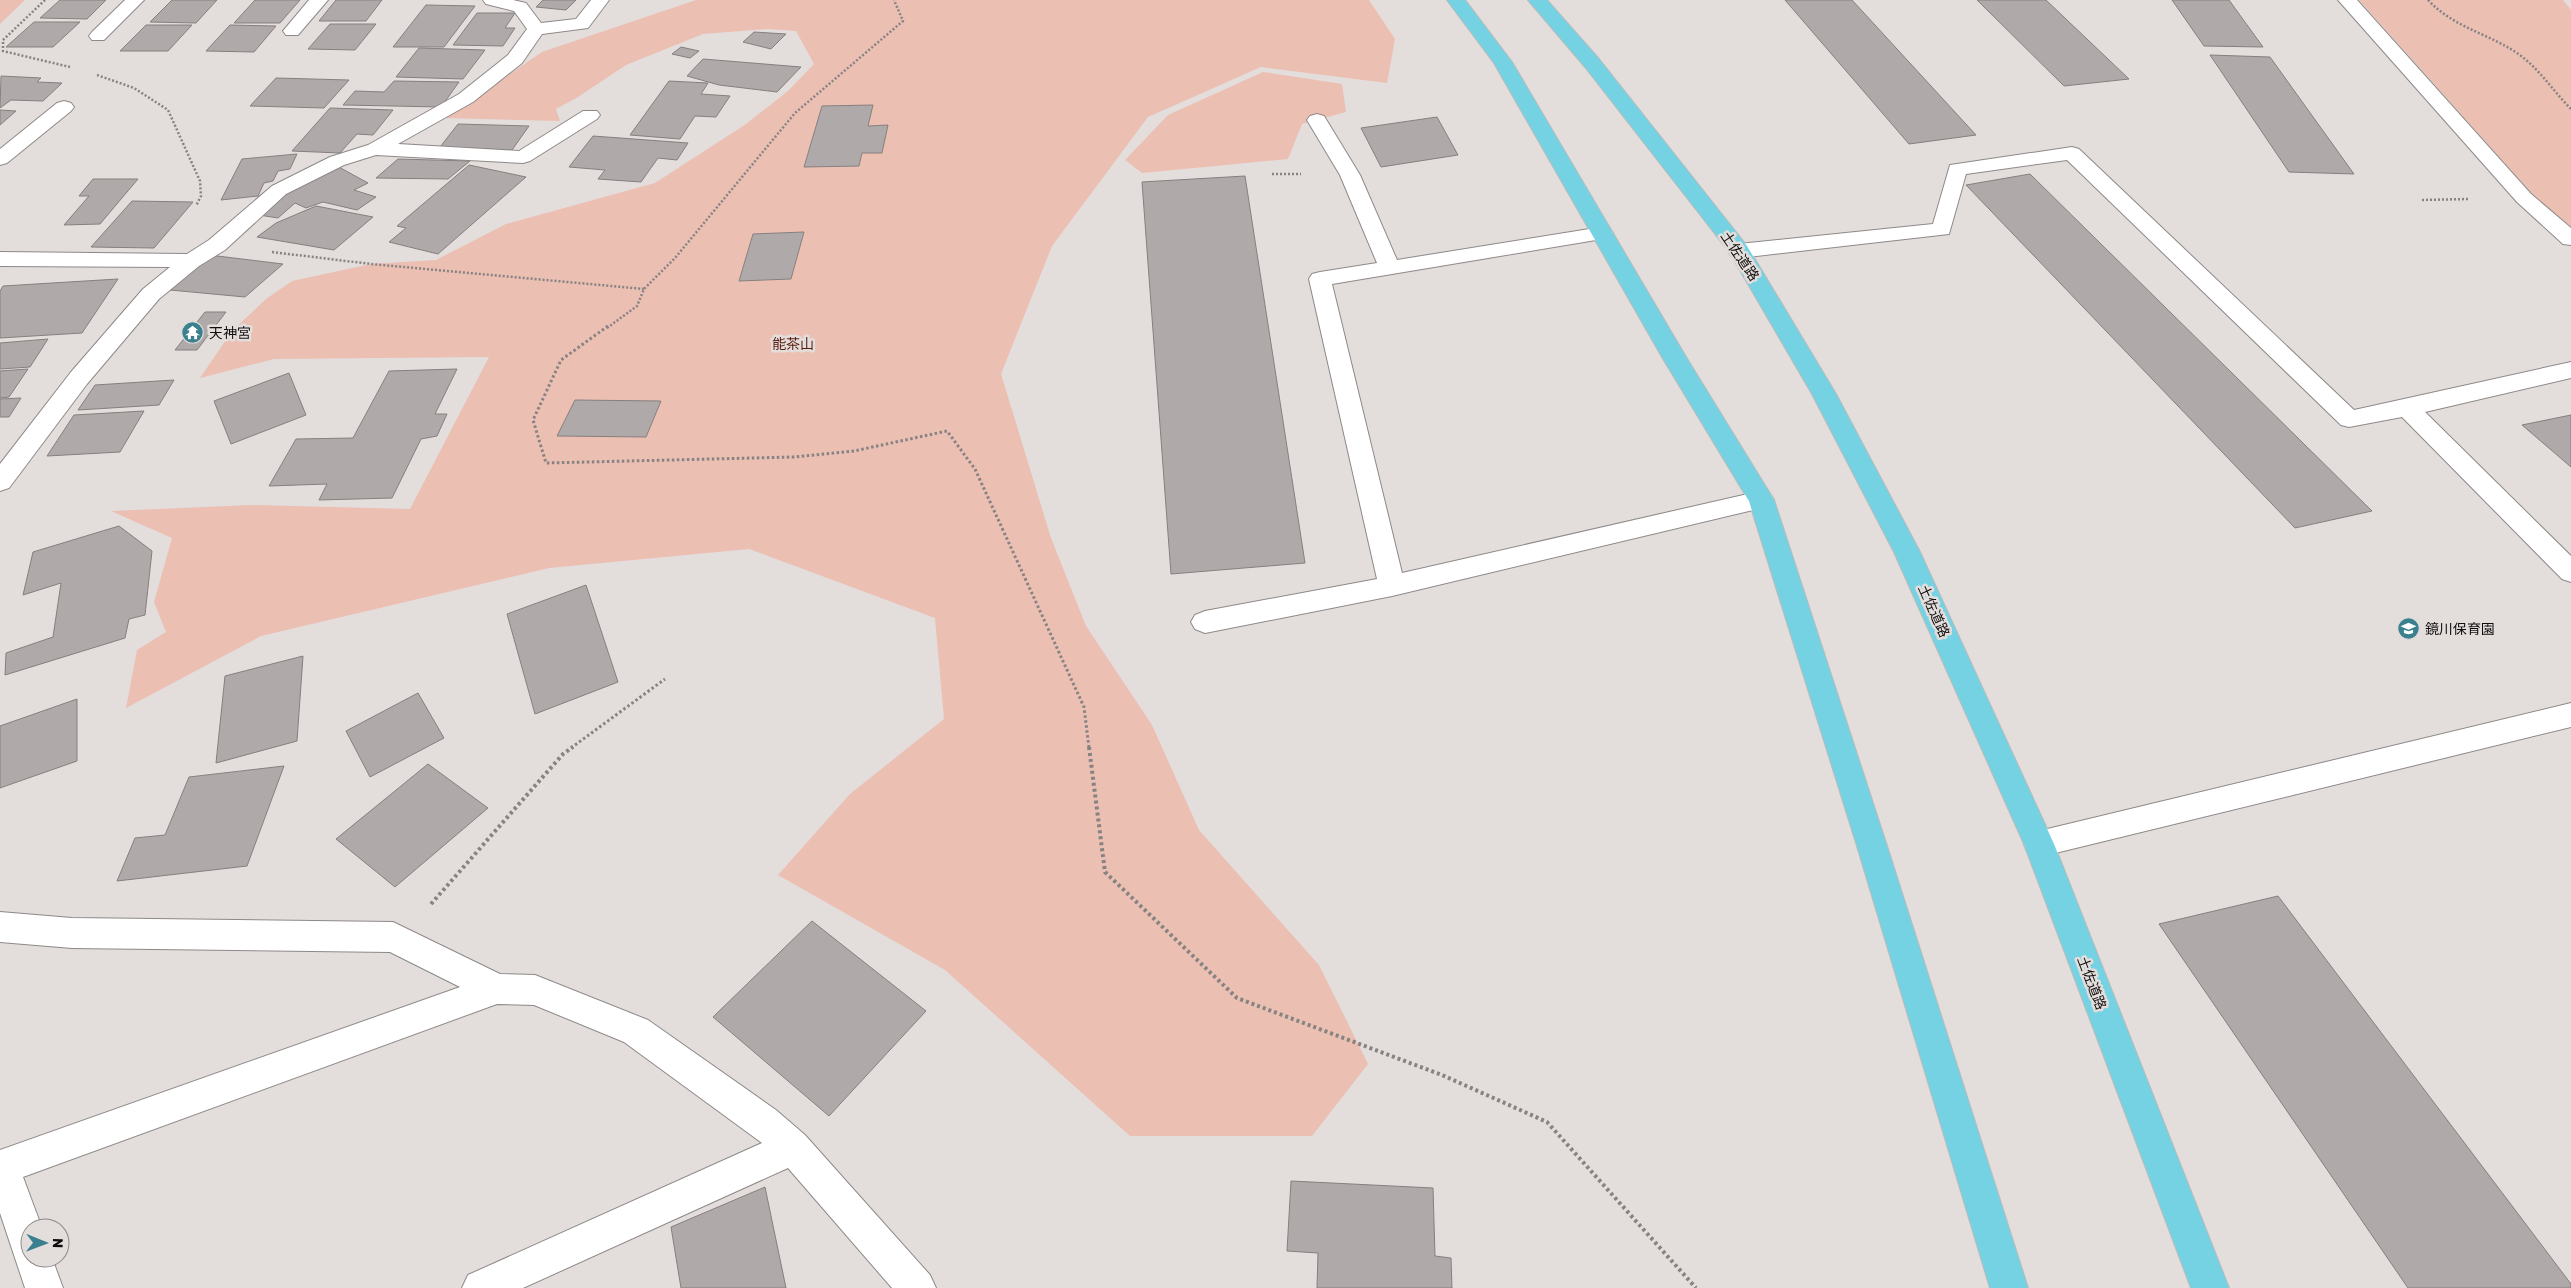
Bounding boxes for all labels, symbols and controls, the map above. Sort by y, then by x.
street label: 土佐道路 [1717,228,1762,284]
temple icon: 天神宮 [181,321,205,345]
place label: 天神宮 [209,325,251,342]
park label: 能茶山 [772,336,814,353]
street label: 土佐道路 [1914,582,1953,640]
school or university icon: 鏡川保育園 [2397,617,2421,641]
place label: 鏡川保育園 [2425,621,2495,638]
street label: 土佐道路 [2074,954,2110,1012]
north arrow [20,1218,70,1268]
text: N [49,1238,66,1248]

